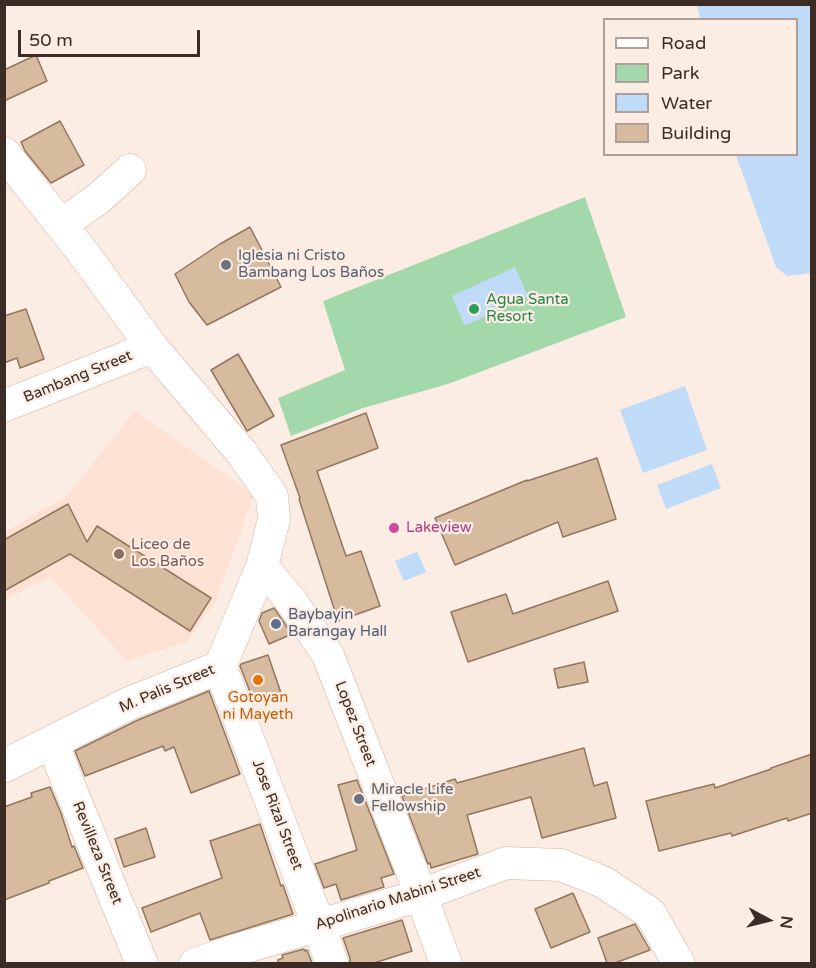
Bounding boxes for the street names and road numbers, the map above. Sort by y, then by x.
street label: Bambang Street [21,347,135,407]
street label: M. Palis Street [117,661,217,717]
street label: Lopez Street [330,679,380,769]
street label: Jose Rizal Street [248,757,306,873]
street label: Revilleza Street [68,799,126,907]
street label: Apolinario Mabini Street [313,864,483,934]

